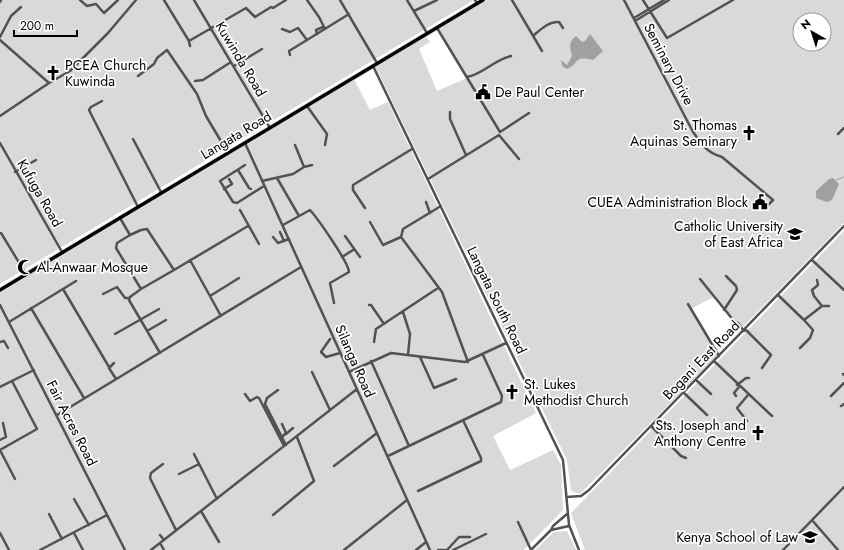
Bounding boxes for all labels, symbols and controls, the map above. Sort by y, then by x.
scale bar [14,12,77,38]
north arrow [792,12,832,52]
text: N [797,15,814,33]
text: 200 m [20,17,54,35]
street label: Kuwinda Road [211,18,271,100]
street label: Seminary Drive [639,19,699,109]
place label: PCEA Church Kuwinda [65,55,146,91]
church icon: PCEA Church Kuwinda [44,64,62,82]
place label: De Paul Center [495,82,584,102]
public building icon: De Paul Center [474,83,492,101]
street label: Langata Road [197,106,275,164]
place label: St. Thomas Aquinas Seminary [630,115,738,151]
church icon: St. Thomas Aquinas Seminary [740,124,758,142]
street label: Kufuga Road [13,155,67,231]
place label: CUEA Administration Block [587,192,749,212]
public building icon: CUEA Administration Block [751,193,769,211]
place label: Catholic University of East Africa [674,216,784,252]
school or university icon: Catholic University of East Africa [786,225,804,243]
street label: Langata South Road [462,243,532,357]
place label: Al-Anwaar Mosque [37,257,148,277]
mosque icon: Al-Anwaar Mosque [16,258,34,276]
street label: Bogani East Road [658,316,744,404]
street label: Silanga Road [330,321,380,401]
place label: St. Lukes Methodist Church [524,374,629,410]
street label: Fair Acres Road [42,377,102,469]
church icon: St. Lukes Methodist Church [503,383,521,401]
place label: Sts. Joseph and Anthony Centre [654,415,746,451]
church icon: Sts. Joseph and Anthony Centre [749,424,767,442]
place label: Kenya School of Law [676,527,798,547]
school or university icon: Kenya School of Law [801,528,819,546]

